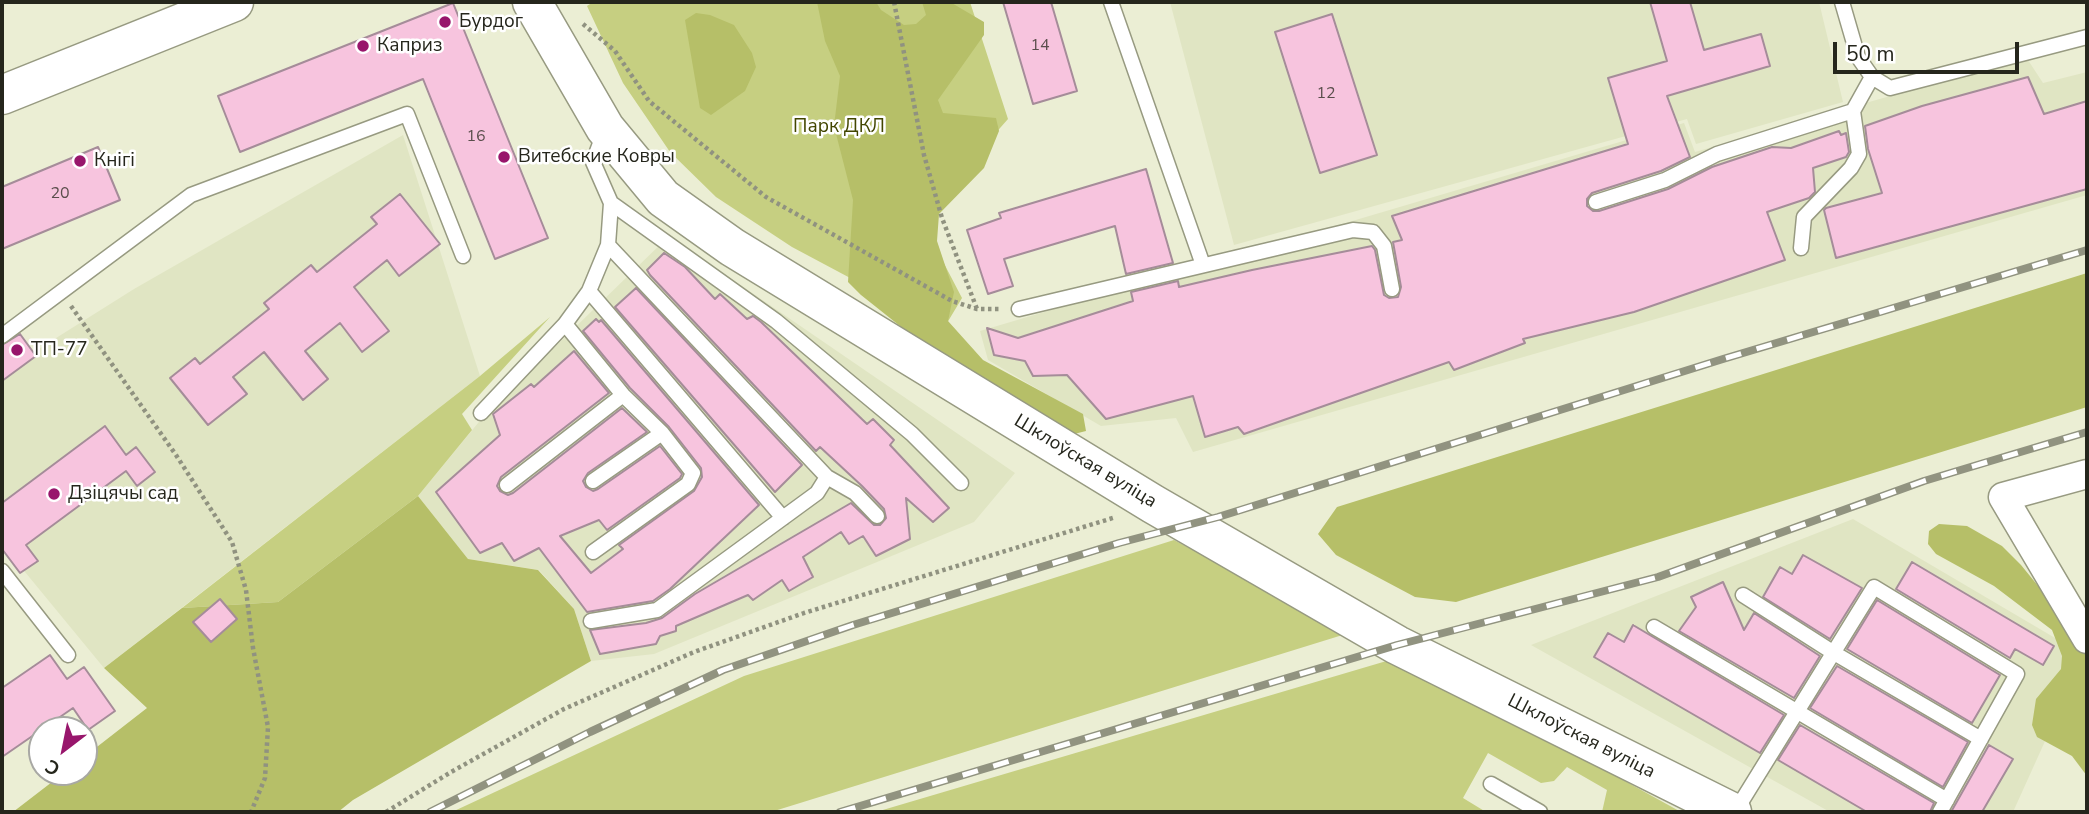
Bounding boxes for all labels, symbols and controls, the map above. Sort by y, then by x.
place label: Бурдог [459,11,523,33]
marker: Бурдог [437,14,453,30]
scale bar [1837,28,2022,72]
place label: Каприз [377,35,442,57]
house number: 14 [1030,36,1050,56]
marker: Каприз [355,38,371,54]
text: 50 m [1846,40,1895,68]
house number: 12 [1316,84,1336,104]
park label: Парк ДКЛ [793,116,885,138]
house number: 16 [466,127,486,147]
place label: Витебские Ковры [518,146,675,168]
marker: Витебские Ковры [496,149,512,165]
place label: Кнігі [94,150,135,172]
marker: Кнігі [72,153,88,169]
house number: 20 [50,184,70,204]
place label: ТП-77 [31,339,88,361]
marker: ТП-77 [9,342,25,358]
street label: Шклоўская вуліца [1009,410,1161,514]
place label: Дзіцячы сад [68,483,178,505]
marker: Дзіцячы сад [46,486,62,502]
street label: Шклоўская вуліца [1503,690,1659,784]
north arrow [28,716,98,786]
text: С [41,753,65,782]

